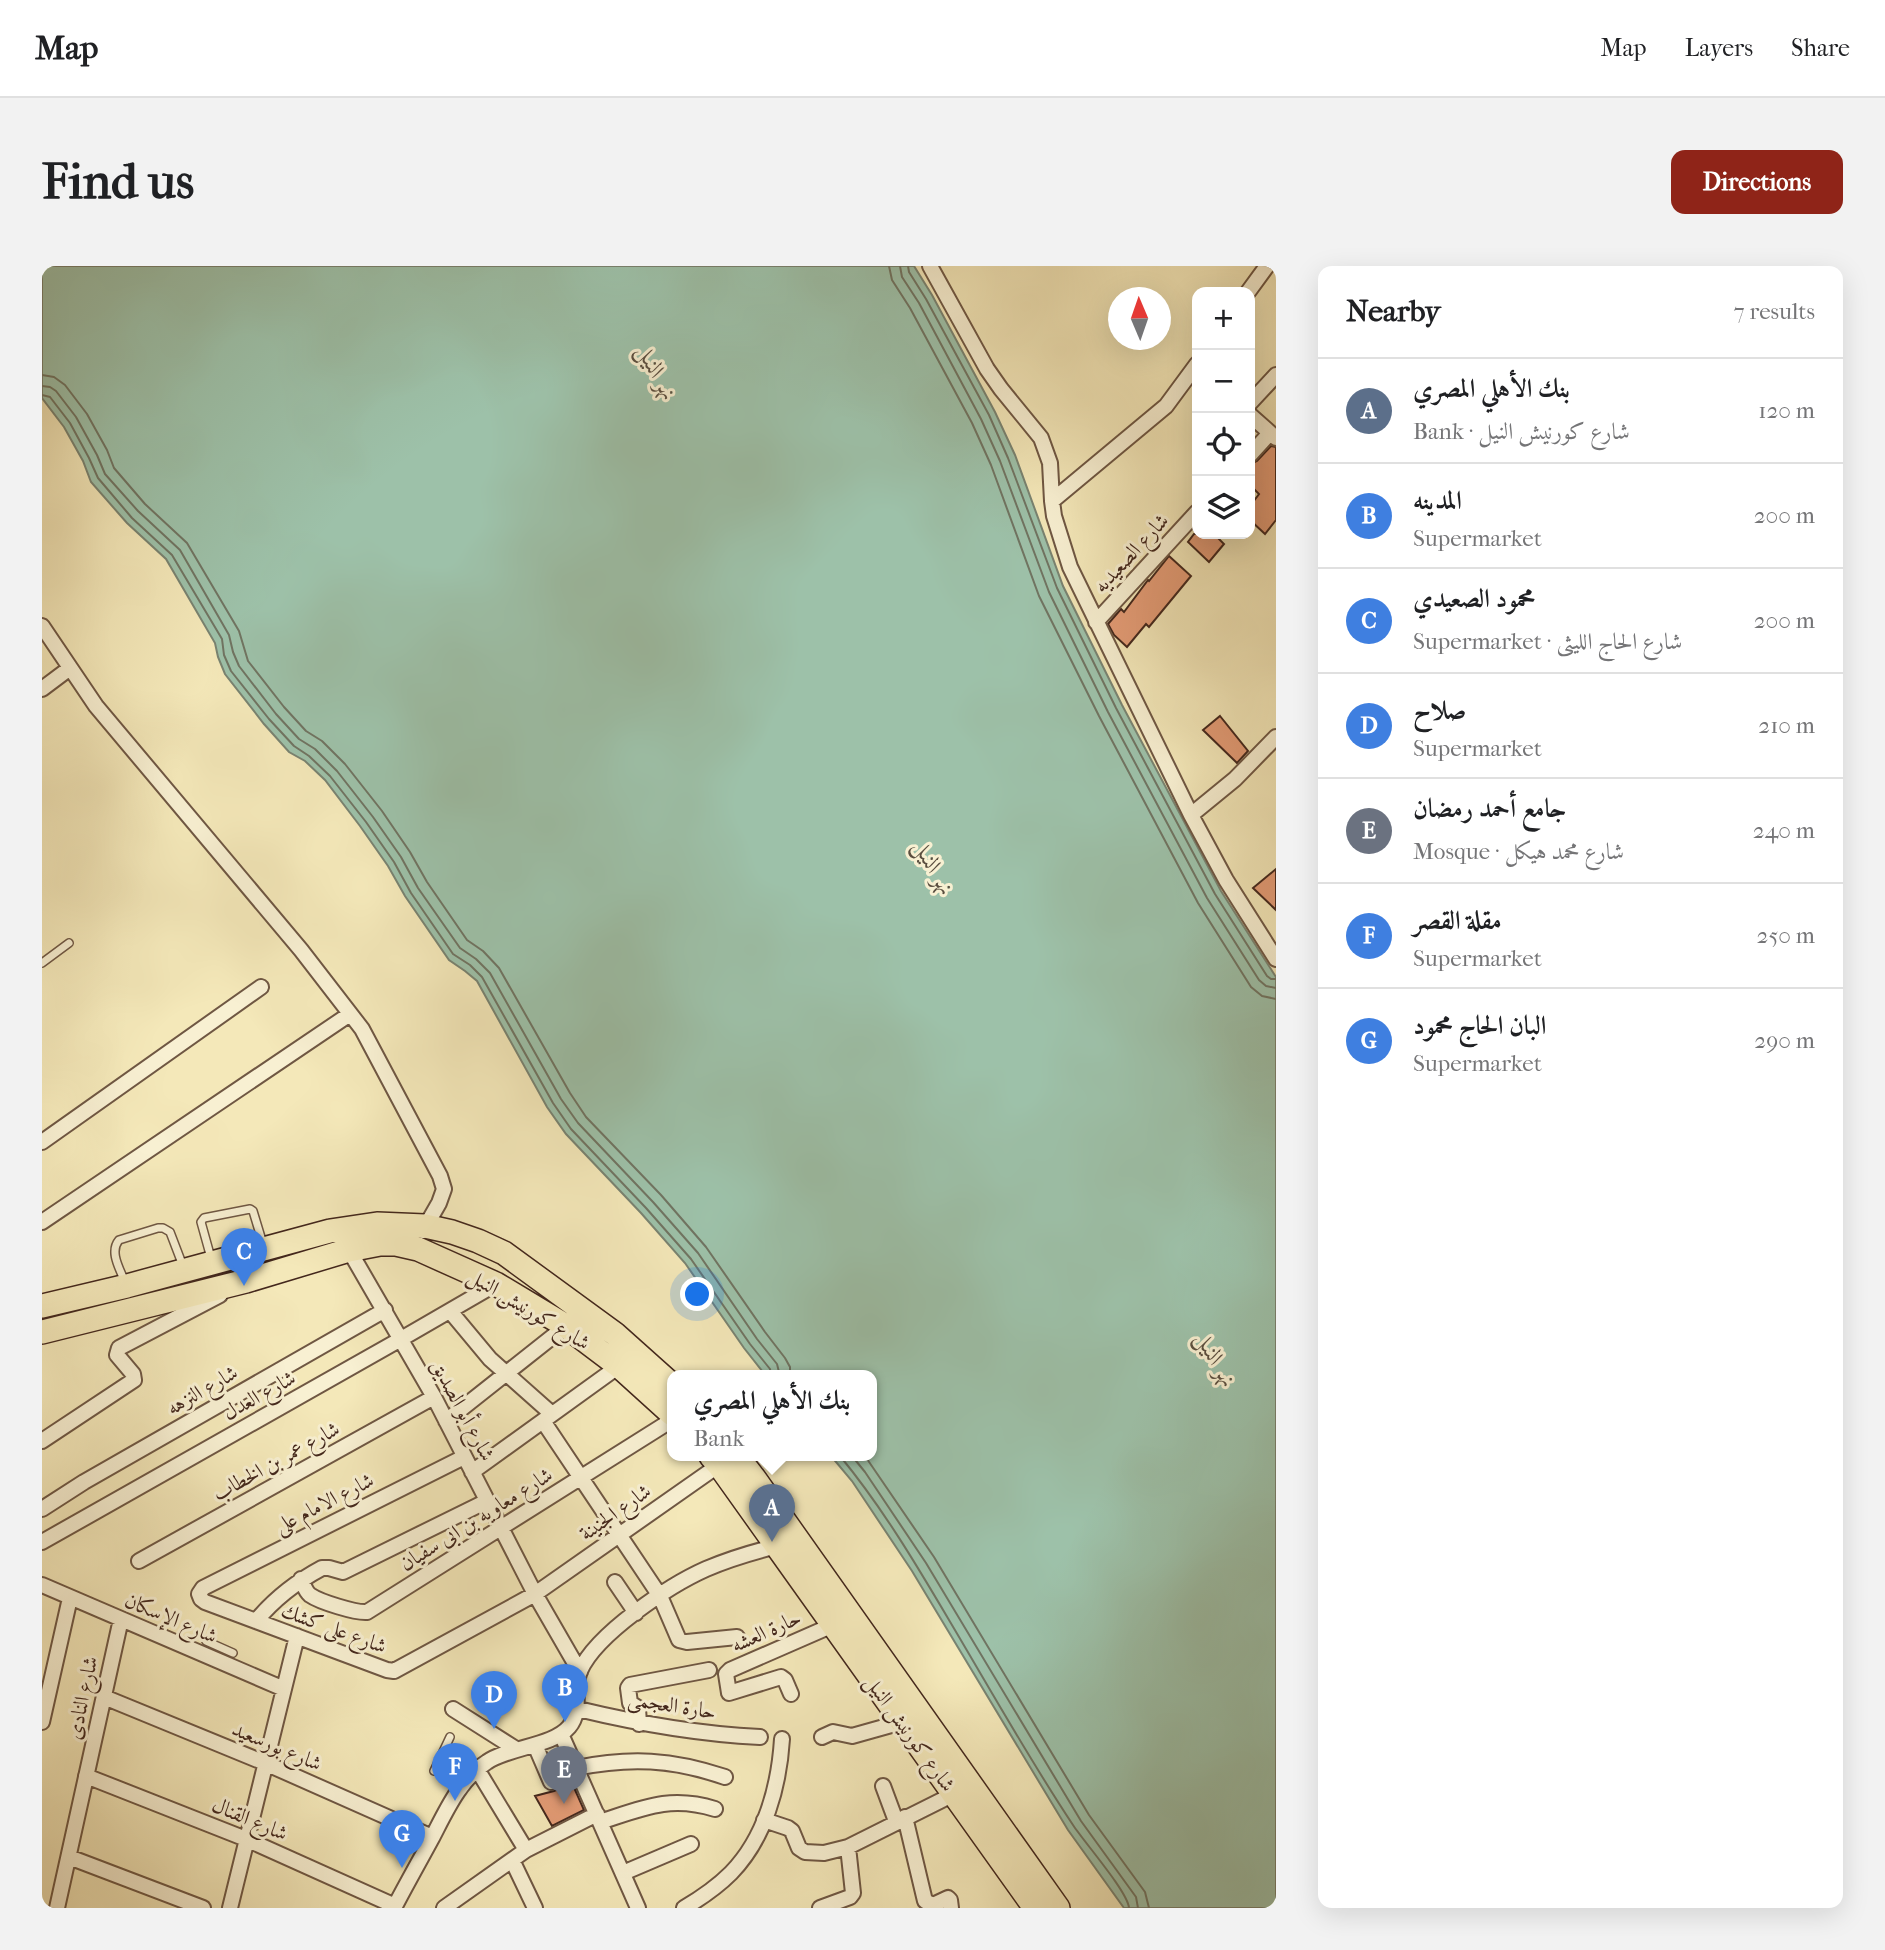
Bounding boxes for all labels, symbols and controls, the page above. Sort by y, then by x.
text: Map [35,29,98,68]
text: Map [1601,34,1647,62]
text: Layers [1685,34,1753,62]
text: Share [1791,34,1850,62]
button: Directions [1671,150,1843,214]
text: Find us [42,153,194,211]
north arrow [1108,287,1171,350]
map controls [1192,287,1255,539]
button: + [1192,287,1255,350]
text: Nearby [1346,294,1441,329]
text: 7 results [1734,298,1815,325]
water label: نهر النيل [628,339,683,406]
button: − [1192,350,1255,413]
text: بنك الأهلي المصري [1413,373,1570,404]
text: A [1362,397,1376,424]
text: 120 m [1758,397,1815,424]
button: locate [1192,413,1255,476]
text: Bank · شارع كورنيش النيل [1413,418,1630,445]
button: layers [1192,476,1255,539]
text: المدينه [1413,485,1462,516]
text: B [1362,502,1376,529]
text: 200 m [1754,502,1815,529]
street label: شارع الصعيديه [1088,509,1178,601]
text: Supermarket [1413,525,1542,552]
text: محمود الصعيدي [1413,583,1535,614]
text: C [1361,607,1377,634]
text: 200 m [1754,607,1815,634]
text: Supermarket · شارع الحاج الليثى [1413,628,1682,655]
text: صلاح [1413,695,1466,726]
text: D [1360,712,1378,739]
text: 210 m [1758,712,1815,739]
text: Supermarket [1413,735,1542,762]
text: جامع أحمد رمضان [1413,793,1566,824]
text: E [1362,817,1376,844]
text: 240 m [1753,817,1815,844]
water label: نهر النيل [905,834,961,901]
text: Mosque · شارع محمد هيكل [1413,838,1624,865]
text: مقلة القصر [1413,905,1502,936]
text: F [1363,922,1375,949]
text: 250 m [1757,922,1815,949]
text: Supermarket [1413,945,1542,972]
text: البان الحاج محمود [1413,1010,1546,1041]
text: G [1361,1027,1377,1054]
text: 290 m [1754,1027,1815,1054]
text: Supermarket [1413,1050,1542,1077]
pin: C [221,1228,267,1286]
street label: شارع كورنيش النيل [460,1263,594,1360]
your location [680,1277,714,1311]
water label: نهر النيل [1187,1326,1243,1393]
street label: شارع أبو الصديق [421,1354,502,1468]
street label: شارع النزهه [162,1360,245,1425]
street label: شارع العدل [218,1365,302,1430]
popup [667,1370,877,1461]
text: بنك الأهلي المصري [693,1385,851,1416]
street label: شارع عمر بن الخطاب [208,1416,347,1511]
text: Bank [693,1425,744,1452]
street label: شارع معاويه بن ابى سفيان [395,1462,560,1581]
street label: شارع الامام على [270,1468,380,1544]
street label: شارع الجنينة [574,1479,659,1550]
pin: A [749,1484,795,1542]
street label: شارع الإسكان [119,1588,221,1654]
street label: شارع على كشك [276,1598,390,1664]
street label: حارة العشه [727,1605,805,1657]
street label: شارع النادى [61,1654,108,1743]
pin: B [542,1664,588,1722]
street label: شارع كورنيش النيل [855,1670,960,1800]
pin: D [471,1671,517,1729]
street label: حارة العجمى [626,1686,718,1726]
street label: شارع بورسعيد [226,1716,326,1781]
pin: F [432,1743,478,1801]
pin: E [541,1746,587,1804]
street label: شارع القنال [206,1792,291,1851]
pin: G [379,1810,425,1868]

